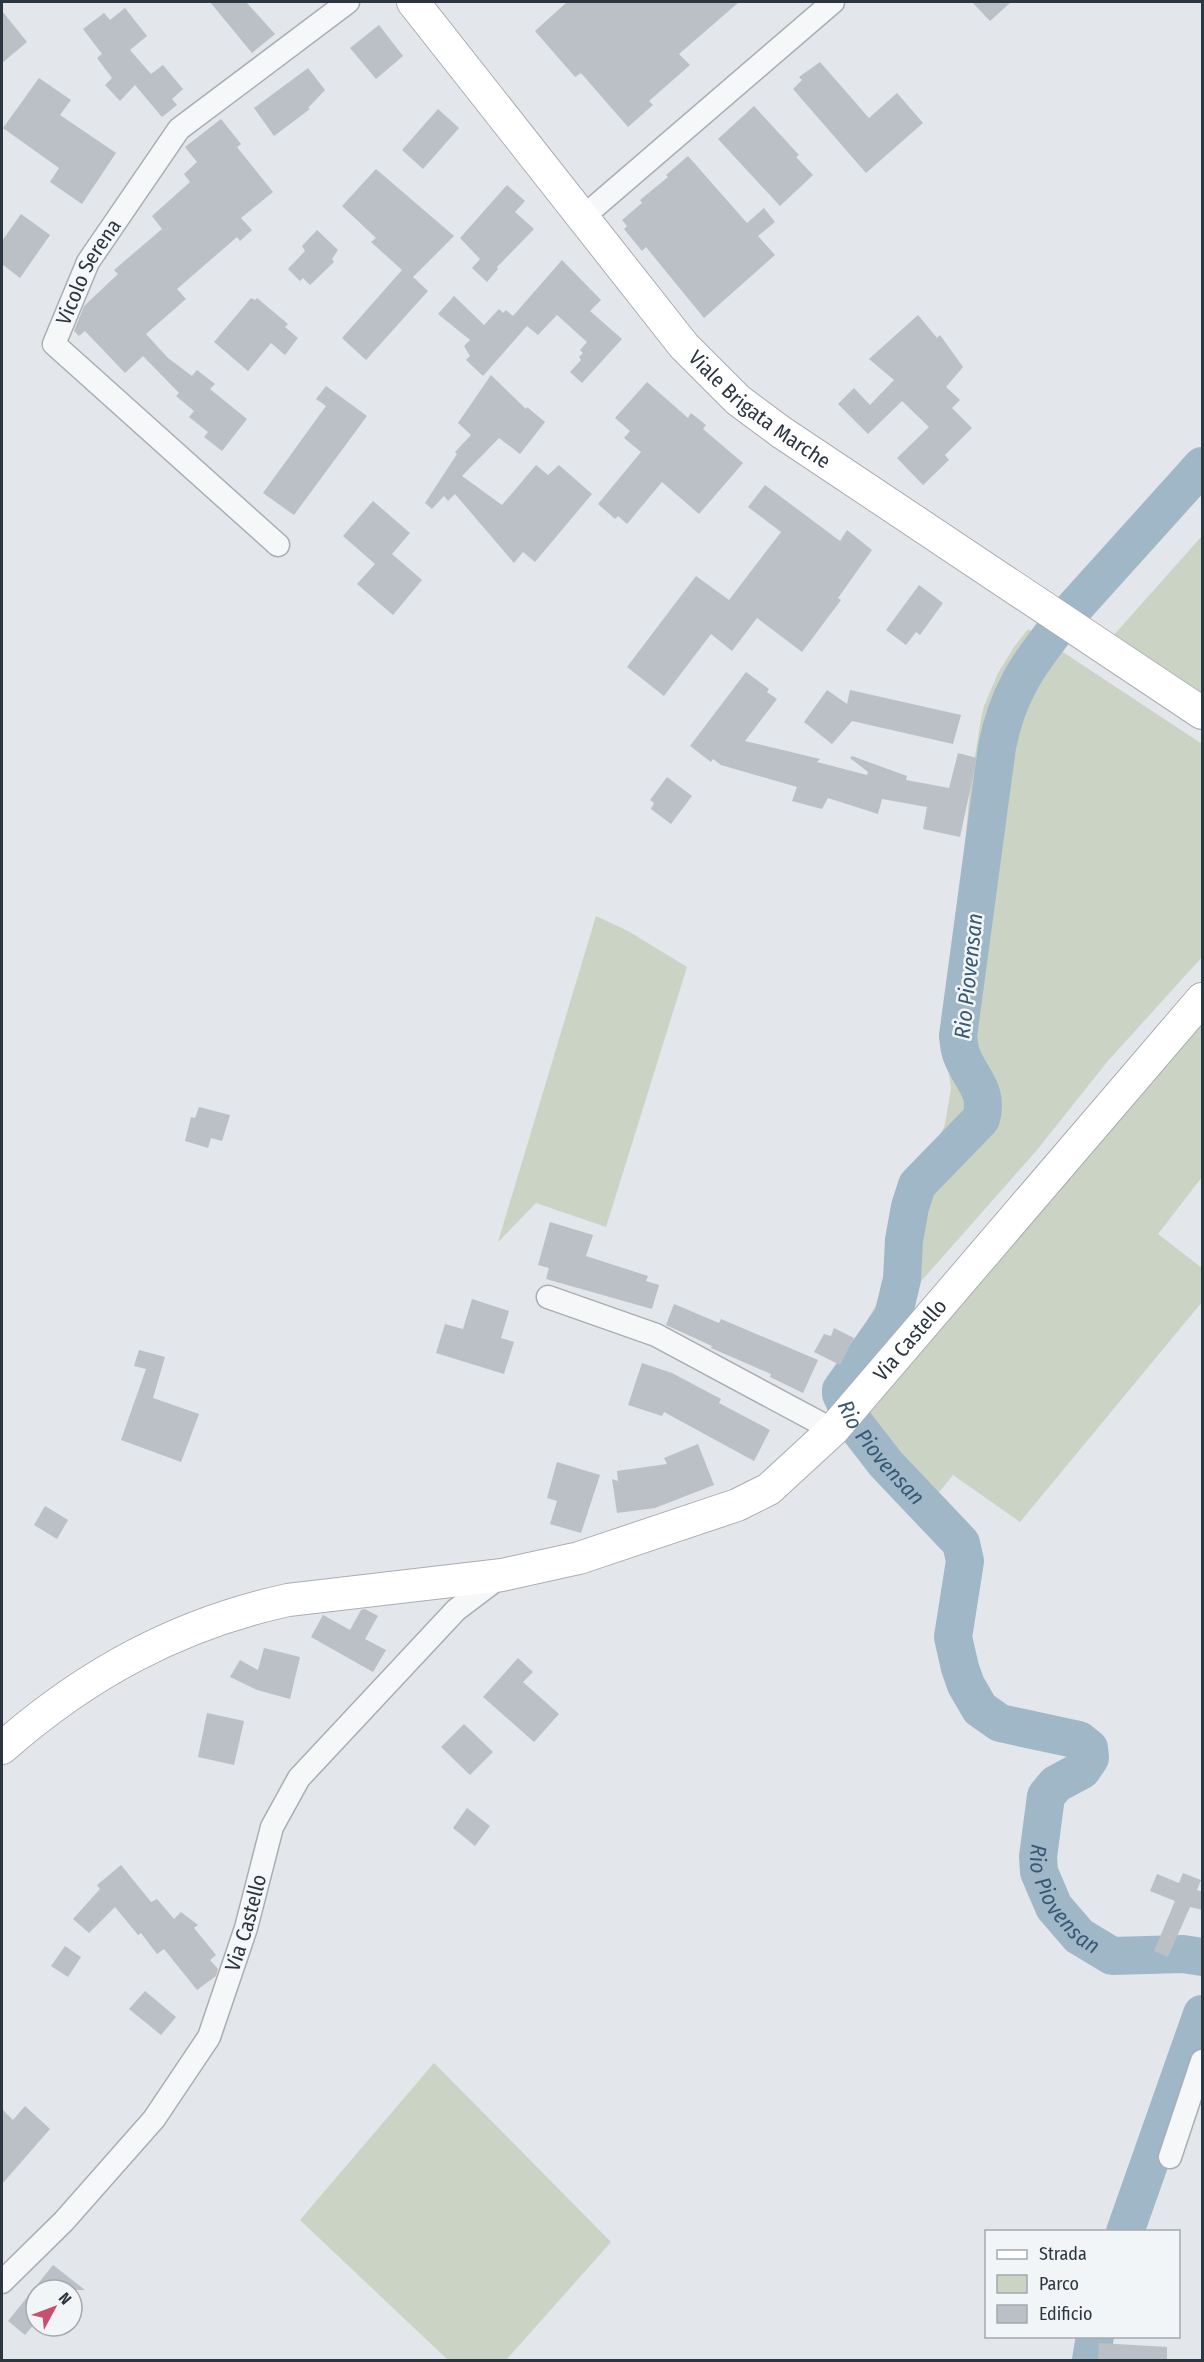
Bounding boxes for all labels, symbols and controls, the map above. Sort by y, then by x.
street label: Vicolo Serena [50,214,127,329]
street label: Viale Brigata Marche [683,345,835,474]
water label: Rio Piovensan [948,912,989,1040]
street label: Via Castello [868,1294,952,1386]
water label: Rio Piovensan [832,1396,930,1510]
water label: Rio Piovensan [1024,1843,1105,1960]
street label: Via Castello [219,1871,272,1975]
legend [985,2230,1180,2338]
text: Strada [1039,2243,1087,2265]
text: Parco [1039,2273,1079,2295]
north arrow [24,2278,84,2338]
text: N [55,2289,75,2308]
text: Edificio [1039,2303,1092,2325]

